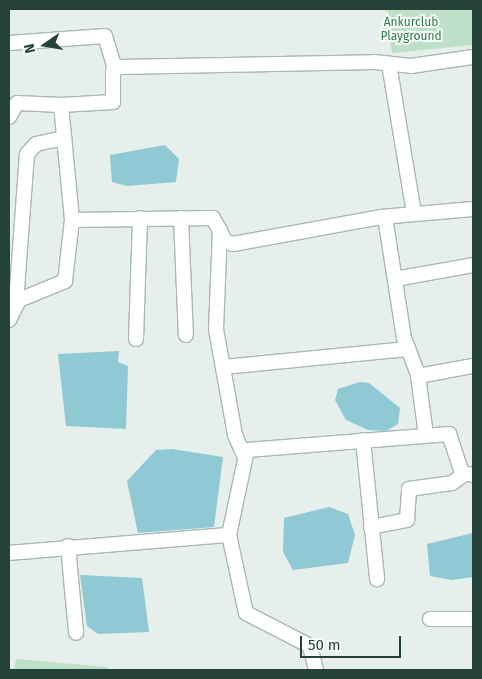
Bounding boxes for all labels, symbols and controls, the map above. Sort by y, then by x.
park label: Ankurclub Playground [380,16,442,44]
north arrow [20,20,70,70]
text: N [21,42,39,55]
scale bar [302,626,403,658]
text: 50 m [308,636,341,654]

